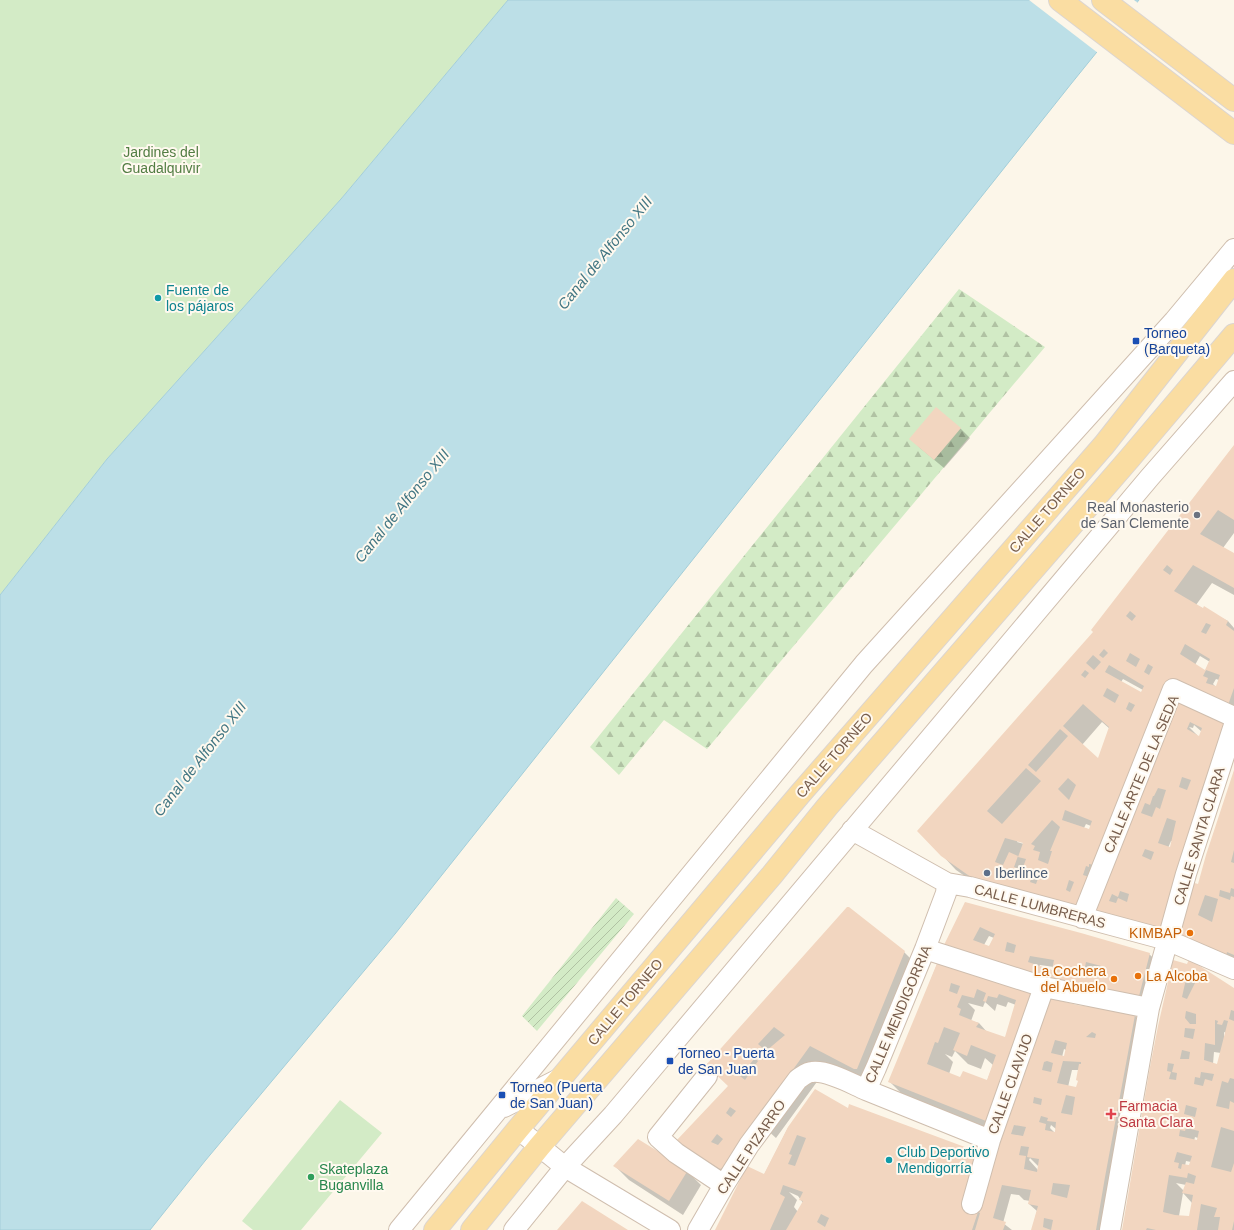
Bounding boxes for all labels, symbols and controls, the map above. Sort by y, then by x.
park label: Jardines del Guadalquivir [122,144,201,176]
water label: Canal de Alfonso XIII [554,193,655,313]
place label: Fuente de los pájaros [166,282,234,314]
marker: Fuente de los pájaros [153,293,163,303]
place label: Torneo (Barqueta) [1144,325,1210,357]
marker: Torneo (Barqueta) [1131,336,1141,346]
water label: Canal de Alfonso XIII [351,446,452,566]
street label: CALLE TORNEO [1006,464,1088,556]
place label: Real Monasterio de San Clemente [1081,499,1189,531]
marker: Real Monasterio de San Clemente [1192,510,1202,520]
street label: CALLE ARTE DE LA SEDA [1100,692,1182,855]
water label: Canal de Alfonso XIII [150,698,250,819]
street label: CALLE TORNEO [793,709,875,801]
street label: CALLE SANTA CLARA [1170,764,1228,907]
place label: Iberlince [995,865,1048,881]
marker: Iberlince [982,868,992,878]
street label: CALLE LUMBRERAS [973,881,1107,931]
place label: KIMBAP [1129,925,1182,941]
marker: KIMBAP [1185,928,1195,938]
street label: CALLE MENDIGORRIA [862,942,935,1086]
street label: CALLE TORNEO [584,956,666,1048]
place label: La Cochera del Abuelo [1034,963,1106,995]
place label: La Alcoba [1146,968,1208,984]
marker: La Alcoba [1133,971,1143,981]
marker: La Cochera del Abuelo [1109,974,1119,984]
street label: CALLE CLAVIJO [984,1032,1036,1136]
place label: Torneo - Puerta de San Juan [678,1045,775,1077]
marker: Torneo - Puerta de San Juan [665,1056,675,1066]
place label: Torneo (Puerta de San Juan) [510,1079,603,1111]
marker: Torneo (Puerta de San Juan) [497,1090,507,1100]
street label: CALLE PIZARRO [713,1097,789,1197]
place label: Farmacia Santa Clara [1119,1098,1193,1130]
marker: Farmacia Santa Clara [1106,1109,1116,1119]
place label: Club Deportivo Mendigorría [897,1144,990,1176]
marker: Club Deportivo Mendigorría [884,1155,894,1165]
place label: Skateplaza Buganvilla [319,1161,388,1193]
marker: Skateplaza Buganvilla [306,1172,316,1182]

